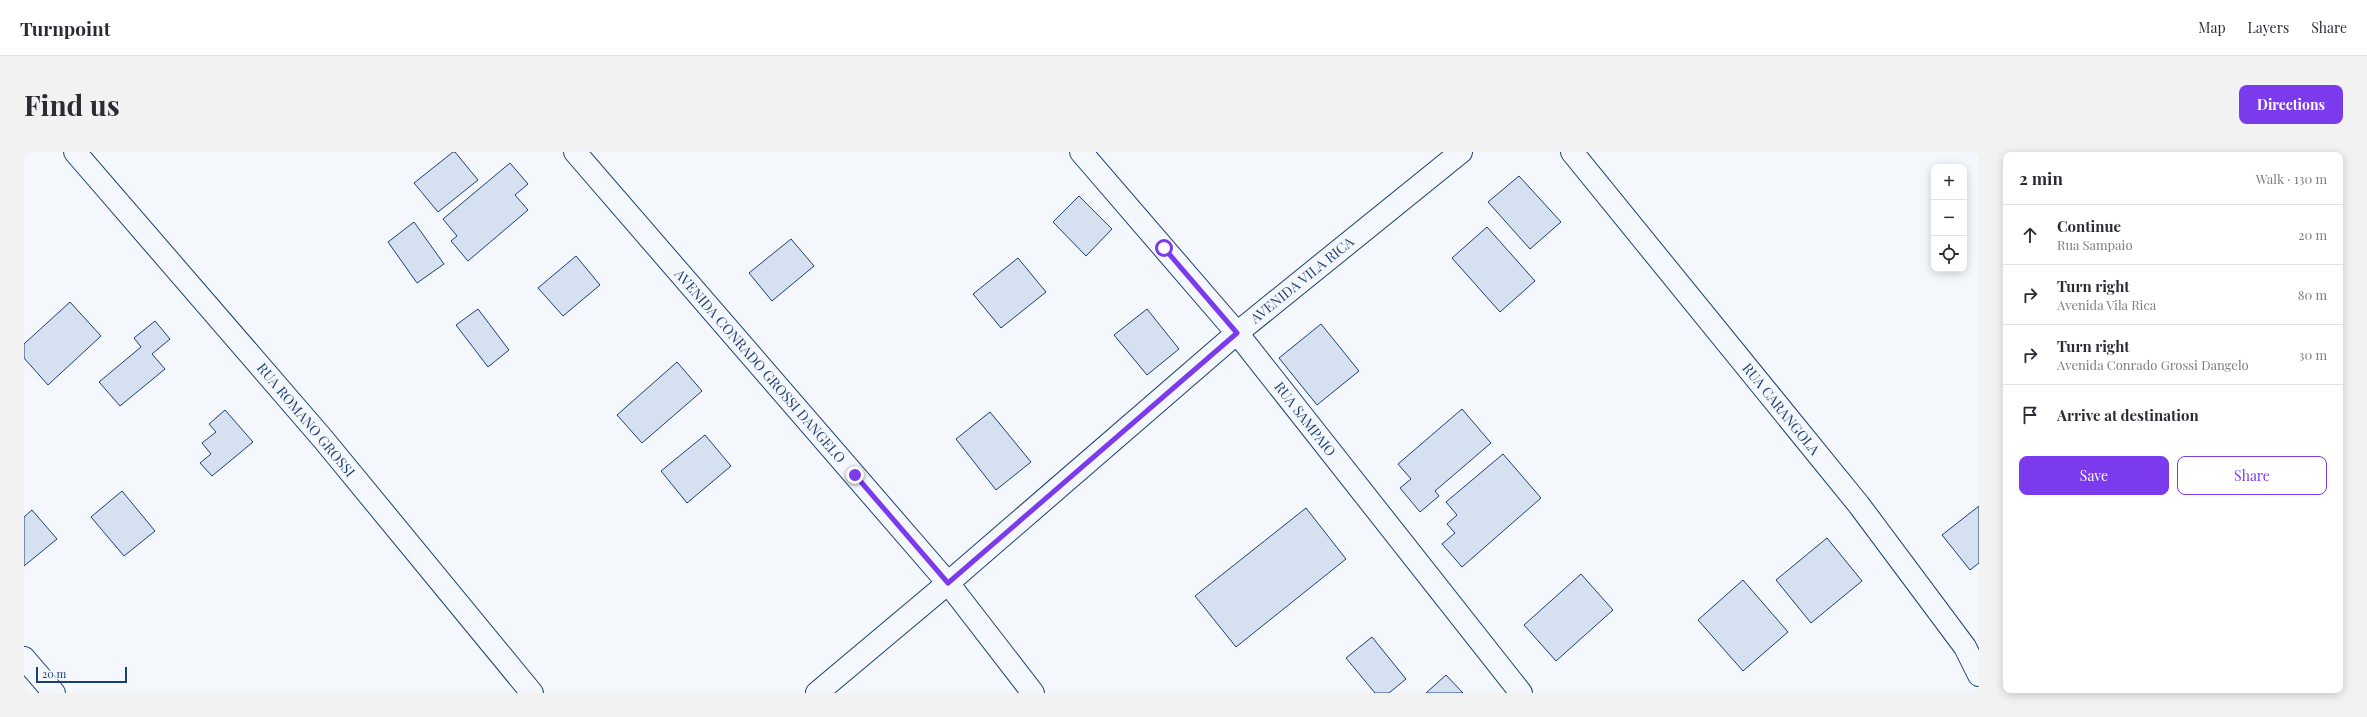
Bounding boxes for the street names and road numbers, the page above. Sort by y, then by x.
street label: AVENIDA VILA RICA [1245,232,1358,328]
street label: AVENIDA CONRADO GROSSI DANGELO [670,264,850,467]
street label: RUA ROMANO GROSSI [253,359,360,481]
street label: RUA CARANGOLA [1738,359,1824,459]
street label: RUA SAMPAIO [1270,377,1341,460]

